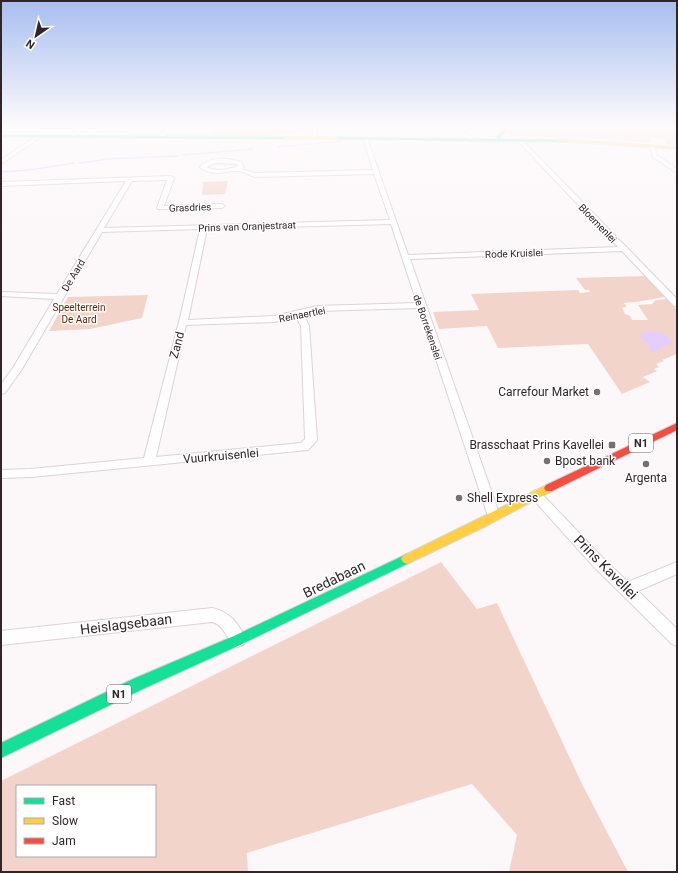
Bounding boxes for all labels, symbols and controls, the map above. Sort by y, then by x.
north arrow [16,16,56,56]
text: N [24,36,38,51]
street label: Grasdries [169,201,211,214]
street label: Bloemenlei [577,202,619,245]
street label: Prins van Oranjestraat [198,219,296,234]
street label: Rode Kruislei [485,247,543,260]
street label: De Aard [60,257,87,293]
street label: de Borrekenslei [411,293,444,361]
park label: Speelterrein De Aard [52,302,106,325]
street label: Reinaertlei [278,305,326,324]
street label: Zand [167,330,187,360]
place label: Carrefour Market [498,385,589,399]
marker: Carrefour Market [592,387,602,397]
road number: N1 [629,434,653,452]
place label: Brasschaat Prins Kavellei [469,438,604,452]
marker: Brasschaat Prins Kavellei [607,440,617,450]
street label: Vuurkruisenlei [183,446,259,466]
place label: Bpost bank [555,454,616,468]
marker: Bpost bank [542,456,552,466]
marker: Argenta [641,459,651,469]
place label: Argenta [625,471,667,485]
place label: Shell Express [467,491,538,505]
marker: Shell Express [454,493,464,503]
street label: Prins Kavellei [571,532,641,602]
street label: Bredabaan [300,557,368,601]
street label: Heislagsebaan [79,610,173,638]
road number: N1 [107,685,131,703]
legend [16,785,156,857]
text: Fast [52,794,75,808]
text: Slow [52,814,78,828]
text: Jam [52,834,76,848]

